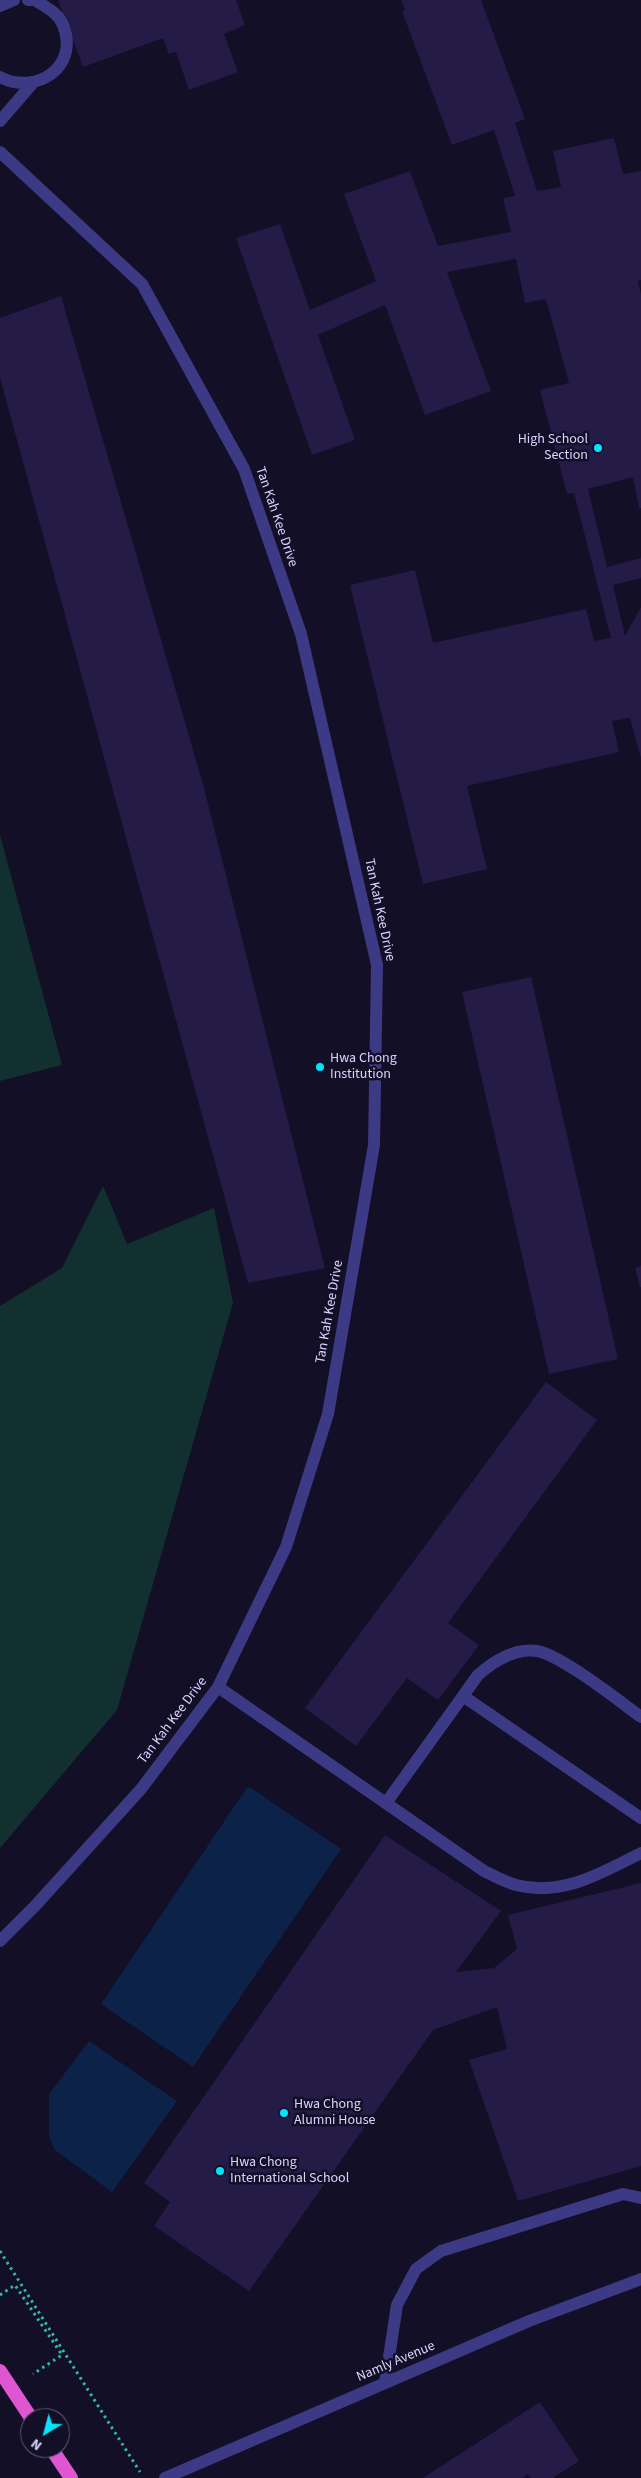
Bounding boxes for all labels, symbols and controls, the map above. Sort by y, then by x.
place label: High School Section [518,432,588,464]
marker: High School Section [592,442,604,454]
street label: Tan Kah Kee Drive [251,465,301,569]
street label: Tan Kah Kee Drive [360,857,398,963]
place label: Hwa Chong Institution [330,1051,397,1084]
marker: Hwa Chong Institution [314,1061,326,1073]
street label: Tan Kah Kee Drive [313,1259,347,1365]
street label: Tan Kah Kee Drive [135,1674,211,1768]
place label: Hwa Chong Alumni House [294,2097,375,2130]
marker: Hwa Chong Alumni House [278,2107,290,2119]
place label: Hwa Chong International School [230,2155,349,2188]
marker: Hwa Chong International School [214,2165,226,2177]
street label: Namly Avenue [354,2338,438,2386]
north arrow [20,2408,70,2458]
text: N [27,2433,46,2455]

